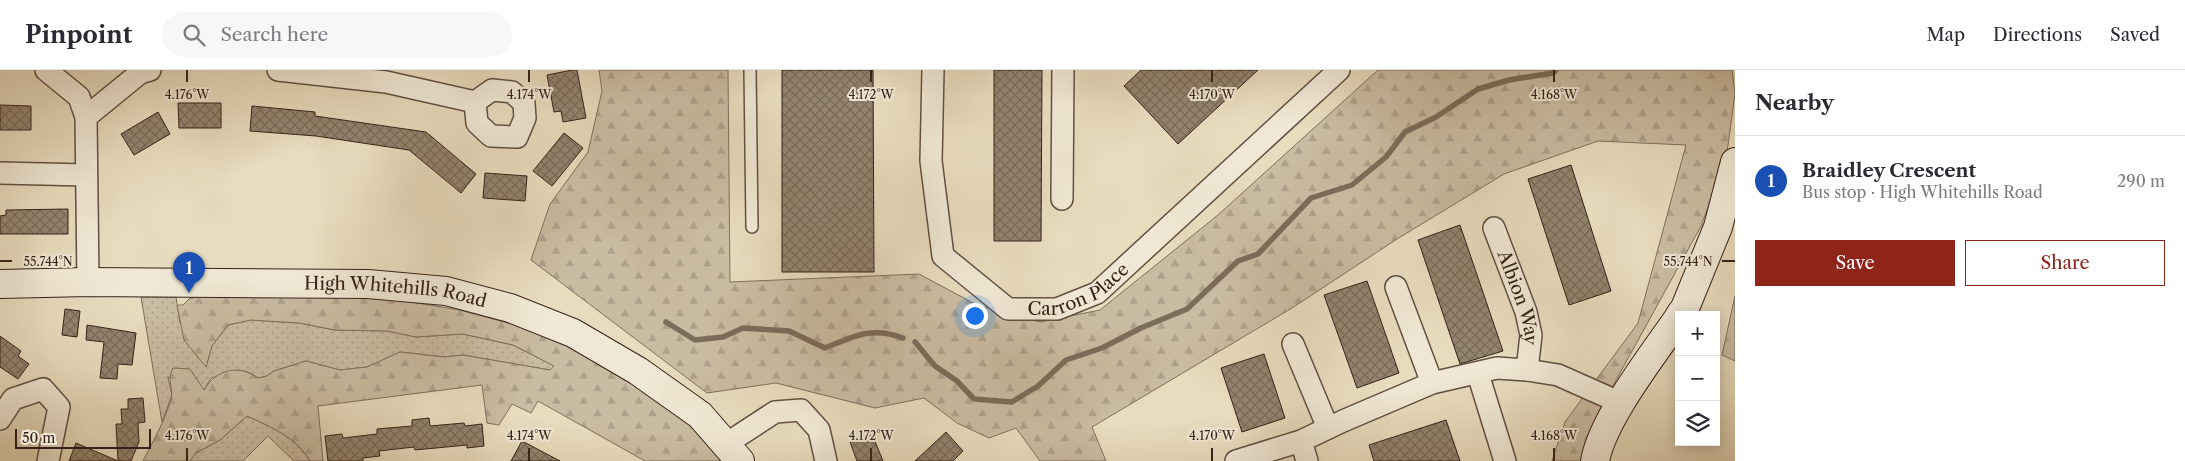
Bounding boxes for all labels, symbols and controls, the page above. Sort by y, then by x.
search box [162,12,512,57]
text: Pinpoint [25,20,132,49]
icon: search [180,21,208,49]
text: Search here [220,23,328,46]
text: Map [1926,24,1965,46]
text: Directions [1993,24,2082,46]
text: Saved [2110,24,2160,46]
text: 4.176°W [165,87,210,102]
text: 4.174°W [507,87,552,102]
text: 4.172°W [848,87,894,102]
text: 4.170°W [1189,87,1236,102]
text: 4.168°W [1531,87,1578,102]
text: Nearby [1755,90,1834,115]
text: Braidley Crescent [1802,159,1976,182]
text: 1 [1767,171,1775,191]
text: 290 m [2117,171,2165,191]
text: Bus stop · High Whitehills Road [1802,182,2043,202]
button: Save [1755,240,1955,286]
button: Share [1965,240,2165,286]
street label: Albion Way [1492,246,1542,347]
pin: 1 [173,252,205,293]
text: 55.744°N [23,254,73,269]
text: 55.744°N [1663,254,1713,269]
street label: Carron Place [1027,258,1133,320]
street label: High Whitehills Road [304,273,489,312]
your location [962,303,988,329]
map controls [1675,311,1720,446]
button: + [1675,311,1720,356]
button: − [1675,356,1720,401]
button: layers [1675,401,1720,446]
scale bar [15,426,151,449]
text: 4.176°W [165,428,210,443]
text: 4.174°W [507,428,552,443]
text: 4.172°W [848,428,894,443]
text: 4.170°W [1189,428,1236,443]
text: 4.168°W [1531,428,1578,443]
text: 50 m [22,429,55,447]

